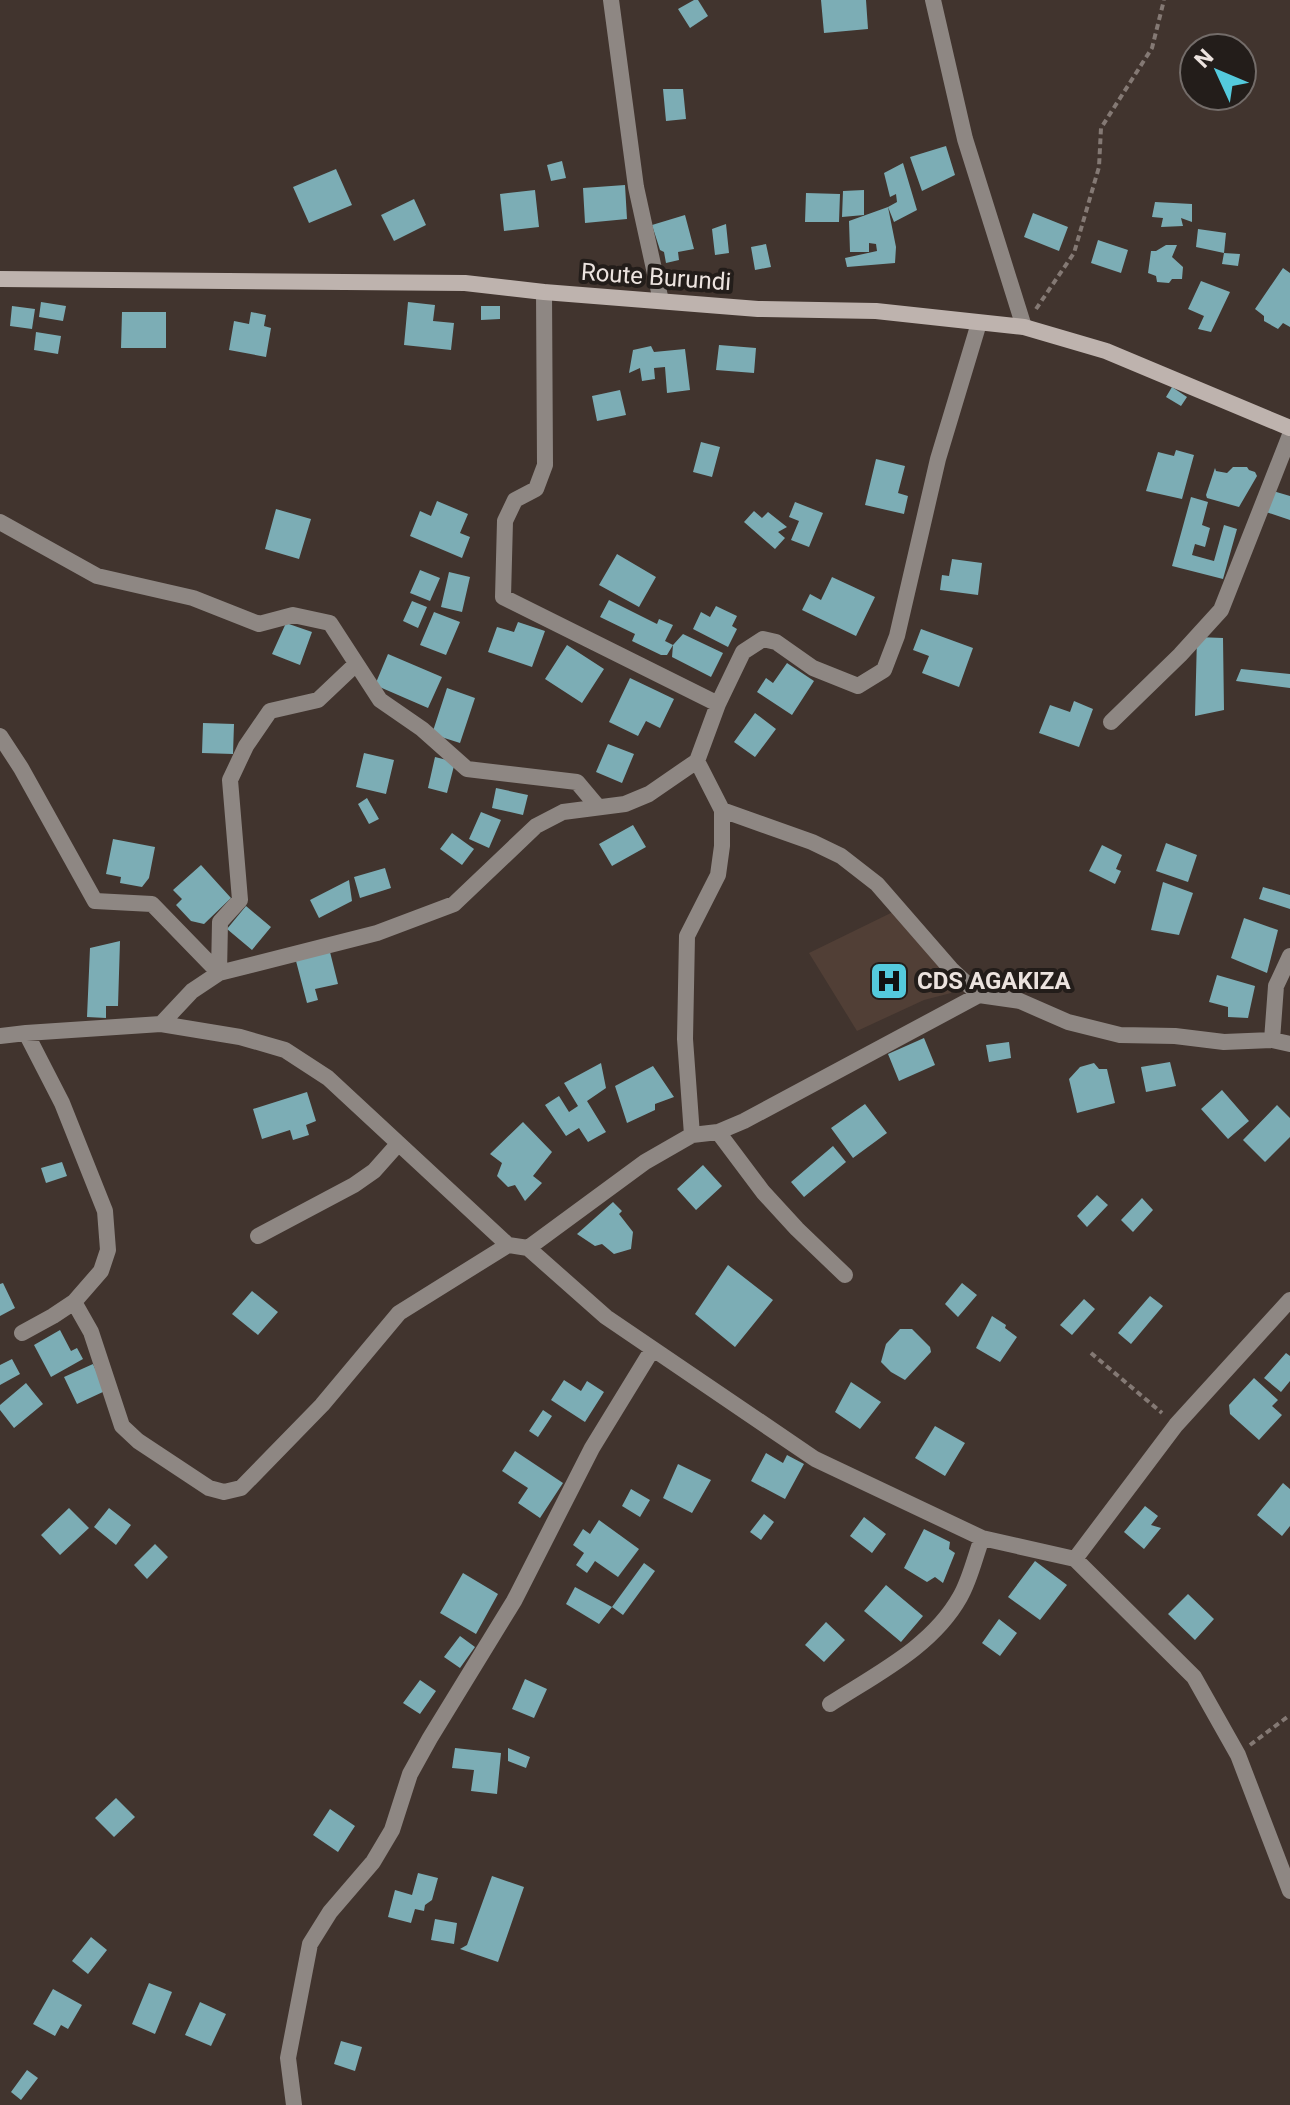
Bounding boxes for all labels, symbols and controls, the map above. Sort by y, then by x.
north arrow [1178,32,1258,112]
text: N [1190,44,1218,73]
street label: Route Burundi [580,258,732,296]
hospital icon: CDS AGAKIZA [868,960,910,1002]
place label: CDS AGAKIZA [917,967,1071,995]

